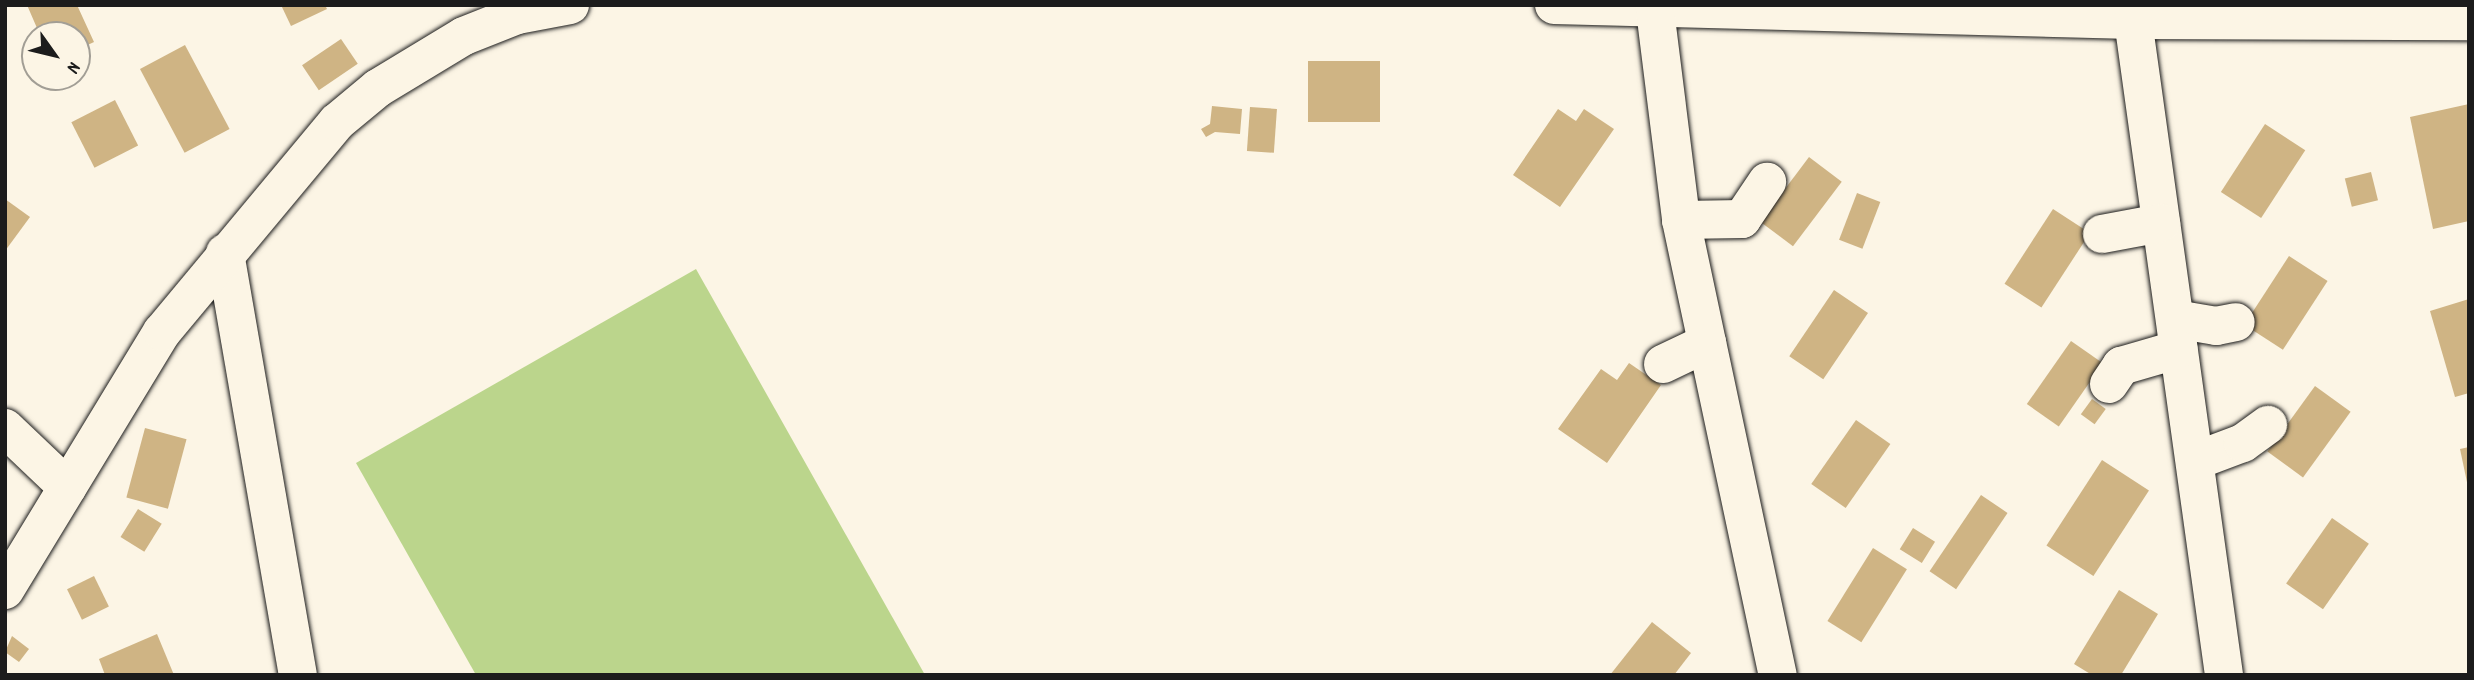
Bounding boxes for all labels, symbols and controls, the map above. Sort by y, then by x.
north arrow [21,21,91,91]
text: N [58,55,86,78]

